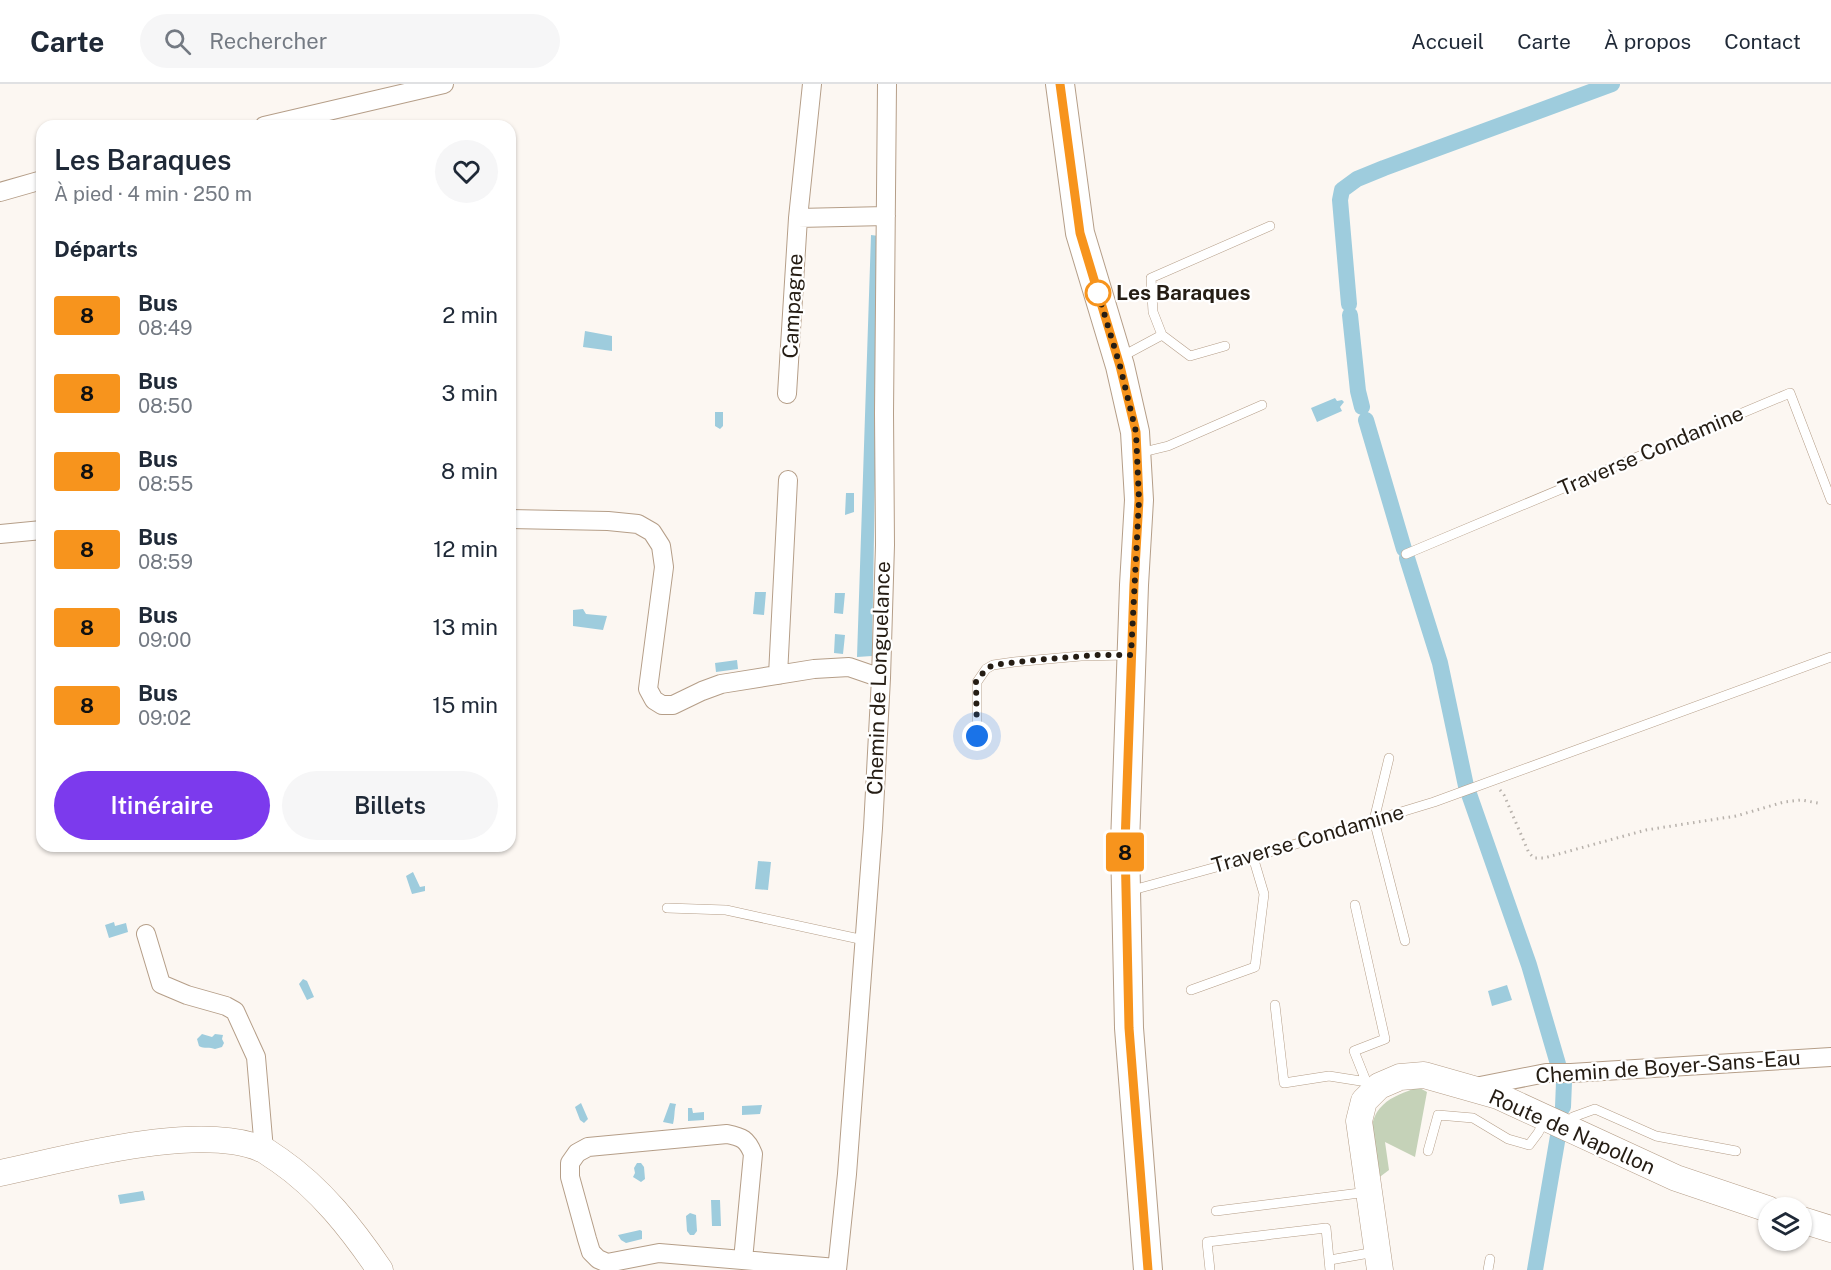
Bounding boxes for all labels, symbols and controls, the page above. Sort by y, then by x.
search box [140,14,560,68]
text: Carte [30,25,104,58]
icon: search [161,25,194,58]
text: Rechercher [209,28,327,54]
text: Accueil [1411,29,1484,54]
text: Carte [1517,29,1571,54]
text: À propos [1604,29,1691,54]
text: Contact [1724,29,1801,54]
button: heart [435,140,498,203]
text: Les Baraques [54,143,232,176]
text: À pied · 4 min · 250 m [54,182,252,206]
text: Départs [54,236,138,262]
street label: Campagne [777,253,808,359]
marker: Les Baraques [1085,280,1111,306]
place label: Les Baraques [1116,280,1251,305]
text: Bus [138,290,178,316]
text: 2 min [442,302,498,328]
text: 8 [80,303,94,328]
text: 08:49 [138,316,193,340]
text: Bus [138,368,178,394]
text: 3 min [441,380,498,406]
text: 8 [80,381,94,406]
text: 08:50 [138,394,193,418]
street label: Traverse Condamine [1554,400,1747,501]
text: Bus [138,446,178,472]
text: 8 min [441,458,498,484]
text: 8 [80,459,94,484]
text: 08:55 [138,472,193,496]
text: Bus [138,524,178,550]
text: 12 min [433,536,498,562]
text: 8 [80,537,94,562]
text: 08:59 [138,550,193,574]
street label: Chemin de Longuelance [862,561,895,795]
text: Bus [138,602,178,628]
text: 13 min [433,614,498,640]
text: 8 [80,615,94,640]
text: 09:00 [138,628,191,652]
text: Bus [138,680,178,706]
text: 15 min [432,692,498,718]
text: 8 [80,693,94,718]
text: 09:02 [138,706,191,730]
your location [962,721,992,751]
button: Itinéraire [54,771,270,840]
button: Billets [282,771,498,840]
street label: Traverse Condamine [1209,799,1407,878]
line badge: 8 [1106,832,1144,872]
text: 8 [1118,840,1132,865]
street label: Chemin de Boyer-Sans-Eau [1535,1045,1801,1088]
street label: Route de Napollon [1485,1084,1659,1179]
map controls [1758,1197,1812,1251]
button: layers [1758,1197,1812,1251]

